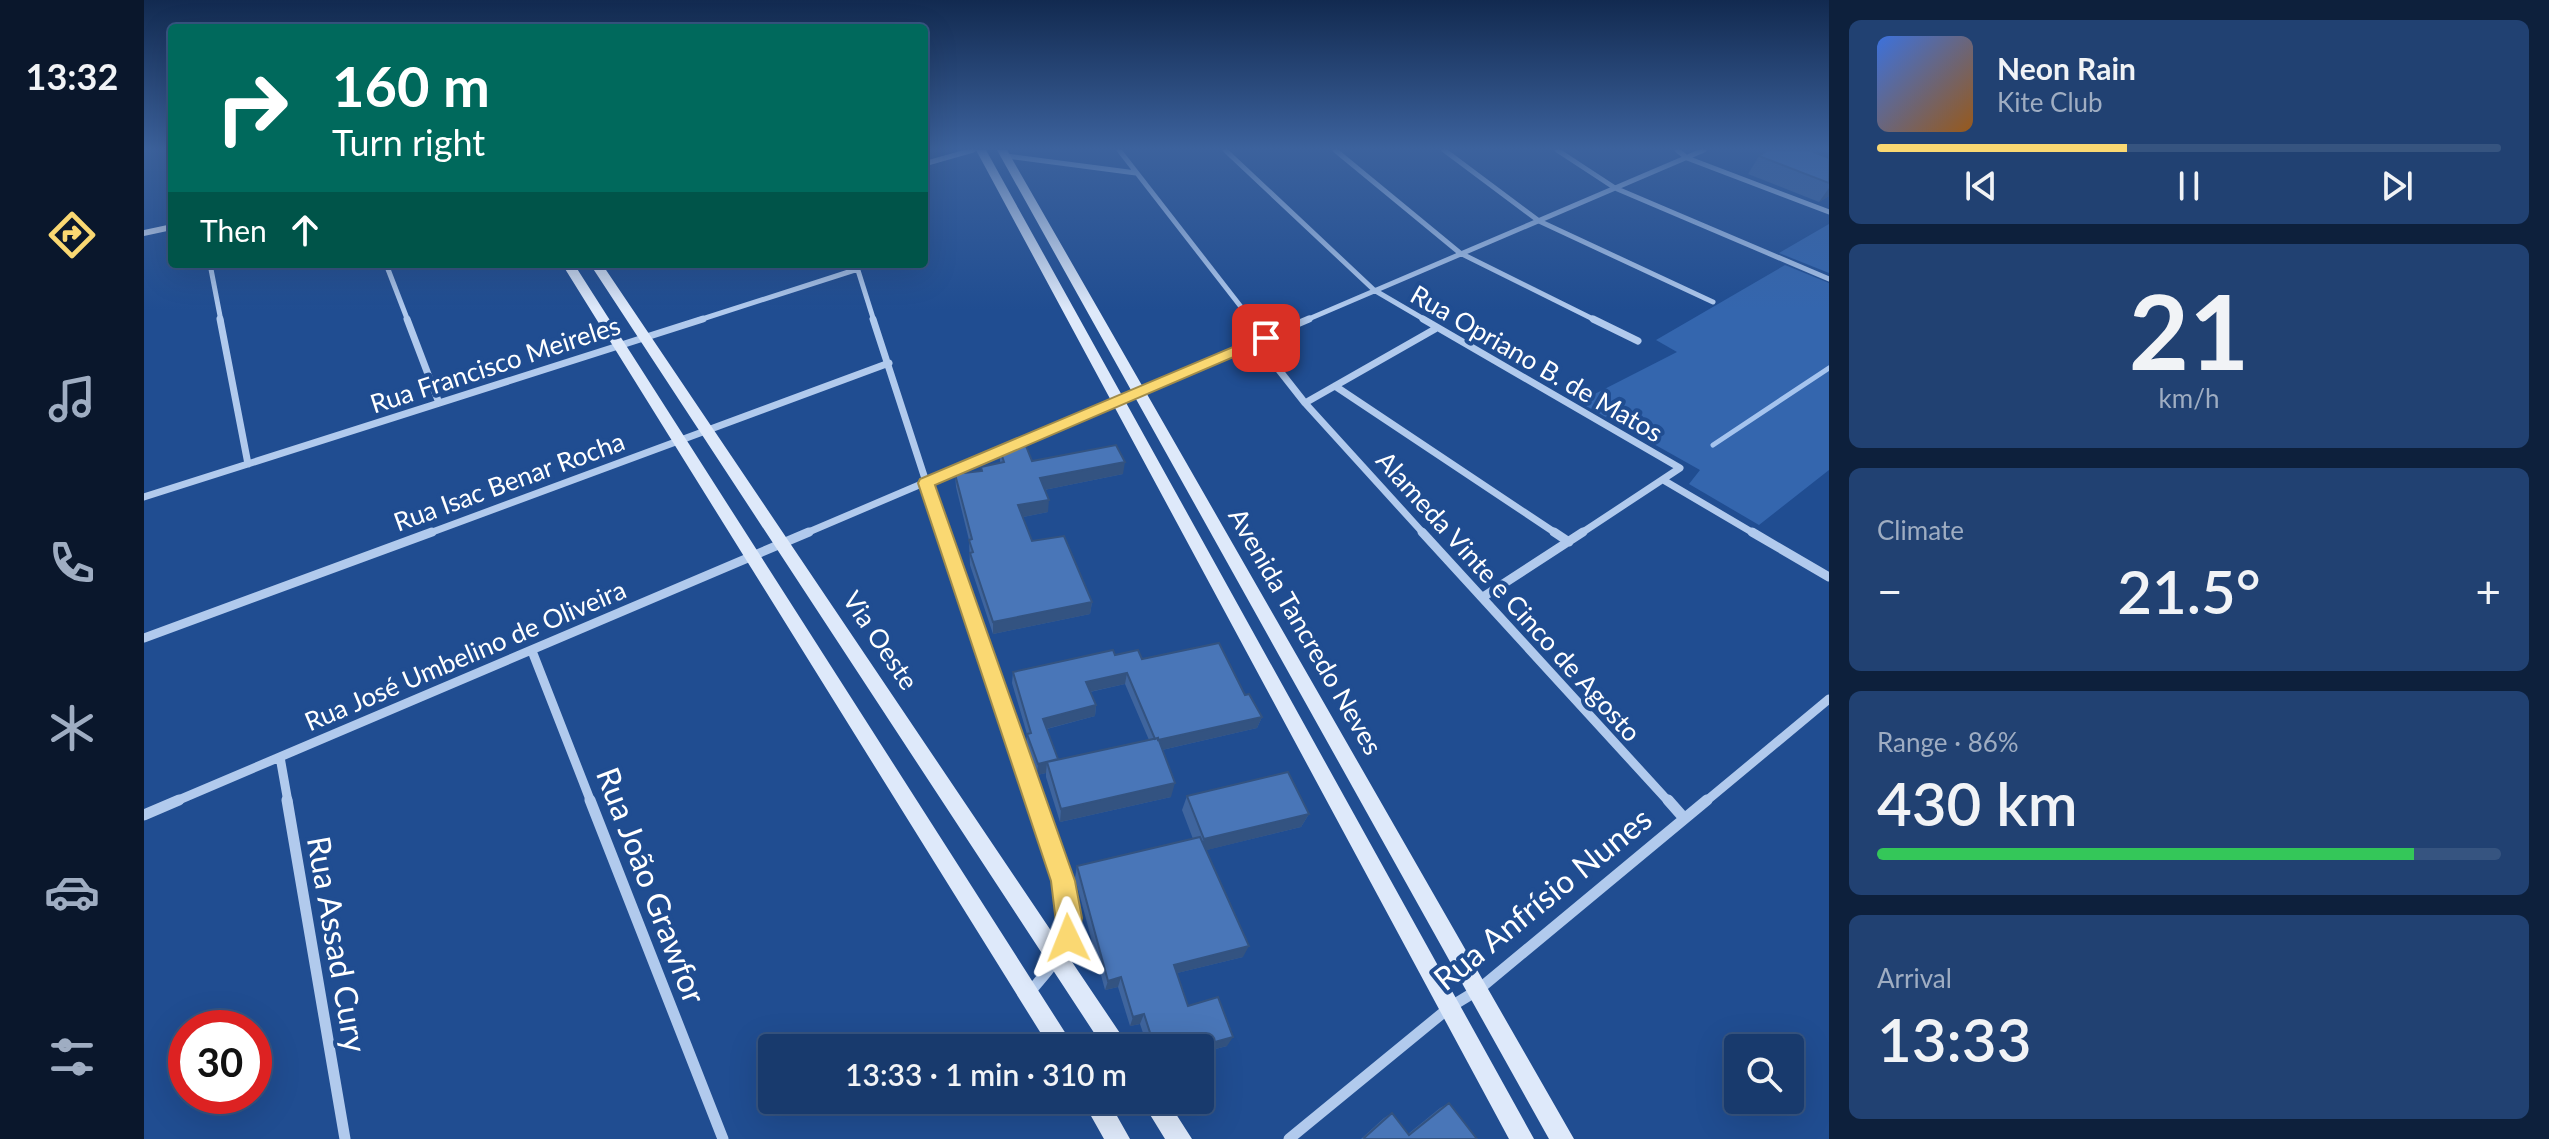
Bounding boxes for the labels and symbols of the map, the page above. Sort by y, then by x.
street label: Rua Opriano B. de Matos [1405,278,1669,448]
pin [1232,304,1300,372]
street label: Rua Francisco Meireles [366,308,624,420]
street label: Rua Isac Benar Rocha [389,424,629,538]
street label: Alameda Vinte e Cinco de Agosto [1370,444,1648,748]
street label: Avenida Tancredo Neves [1222,502,1390,760]
street label: Rua José Umbelino de Oliveira [300,573,630,737]
street label: Via Oeste [836,585,926,695]
street label: Rua João Grawfor [589,761,715,1009]
street label: Rua Anfrísio Nunes [1425,798,1659,998]
street label: Rua Assad Cury [300,833,376,1056]
position arrow [1026,896,1110,980]
speed limit sign: 30 [168,1010,272,1114]

